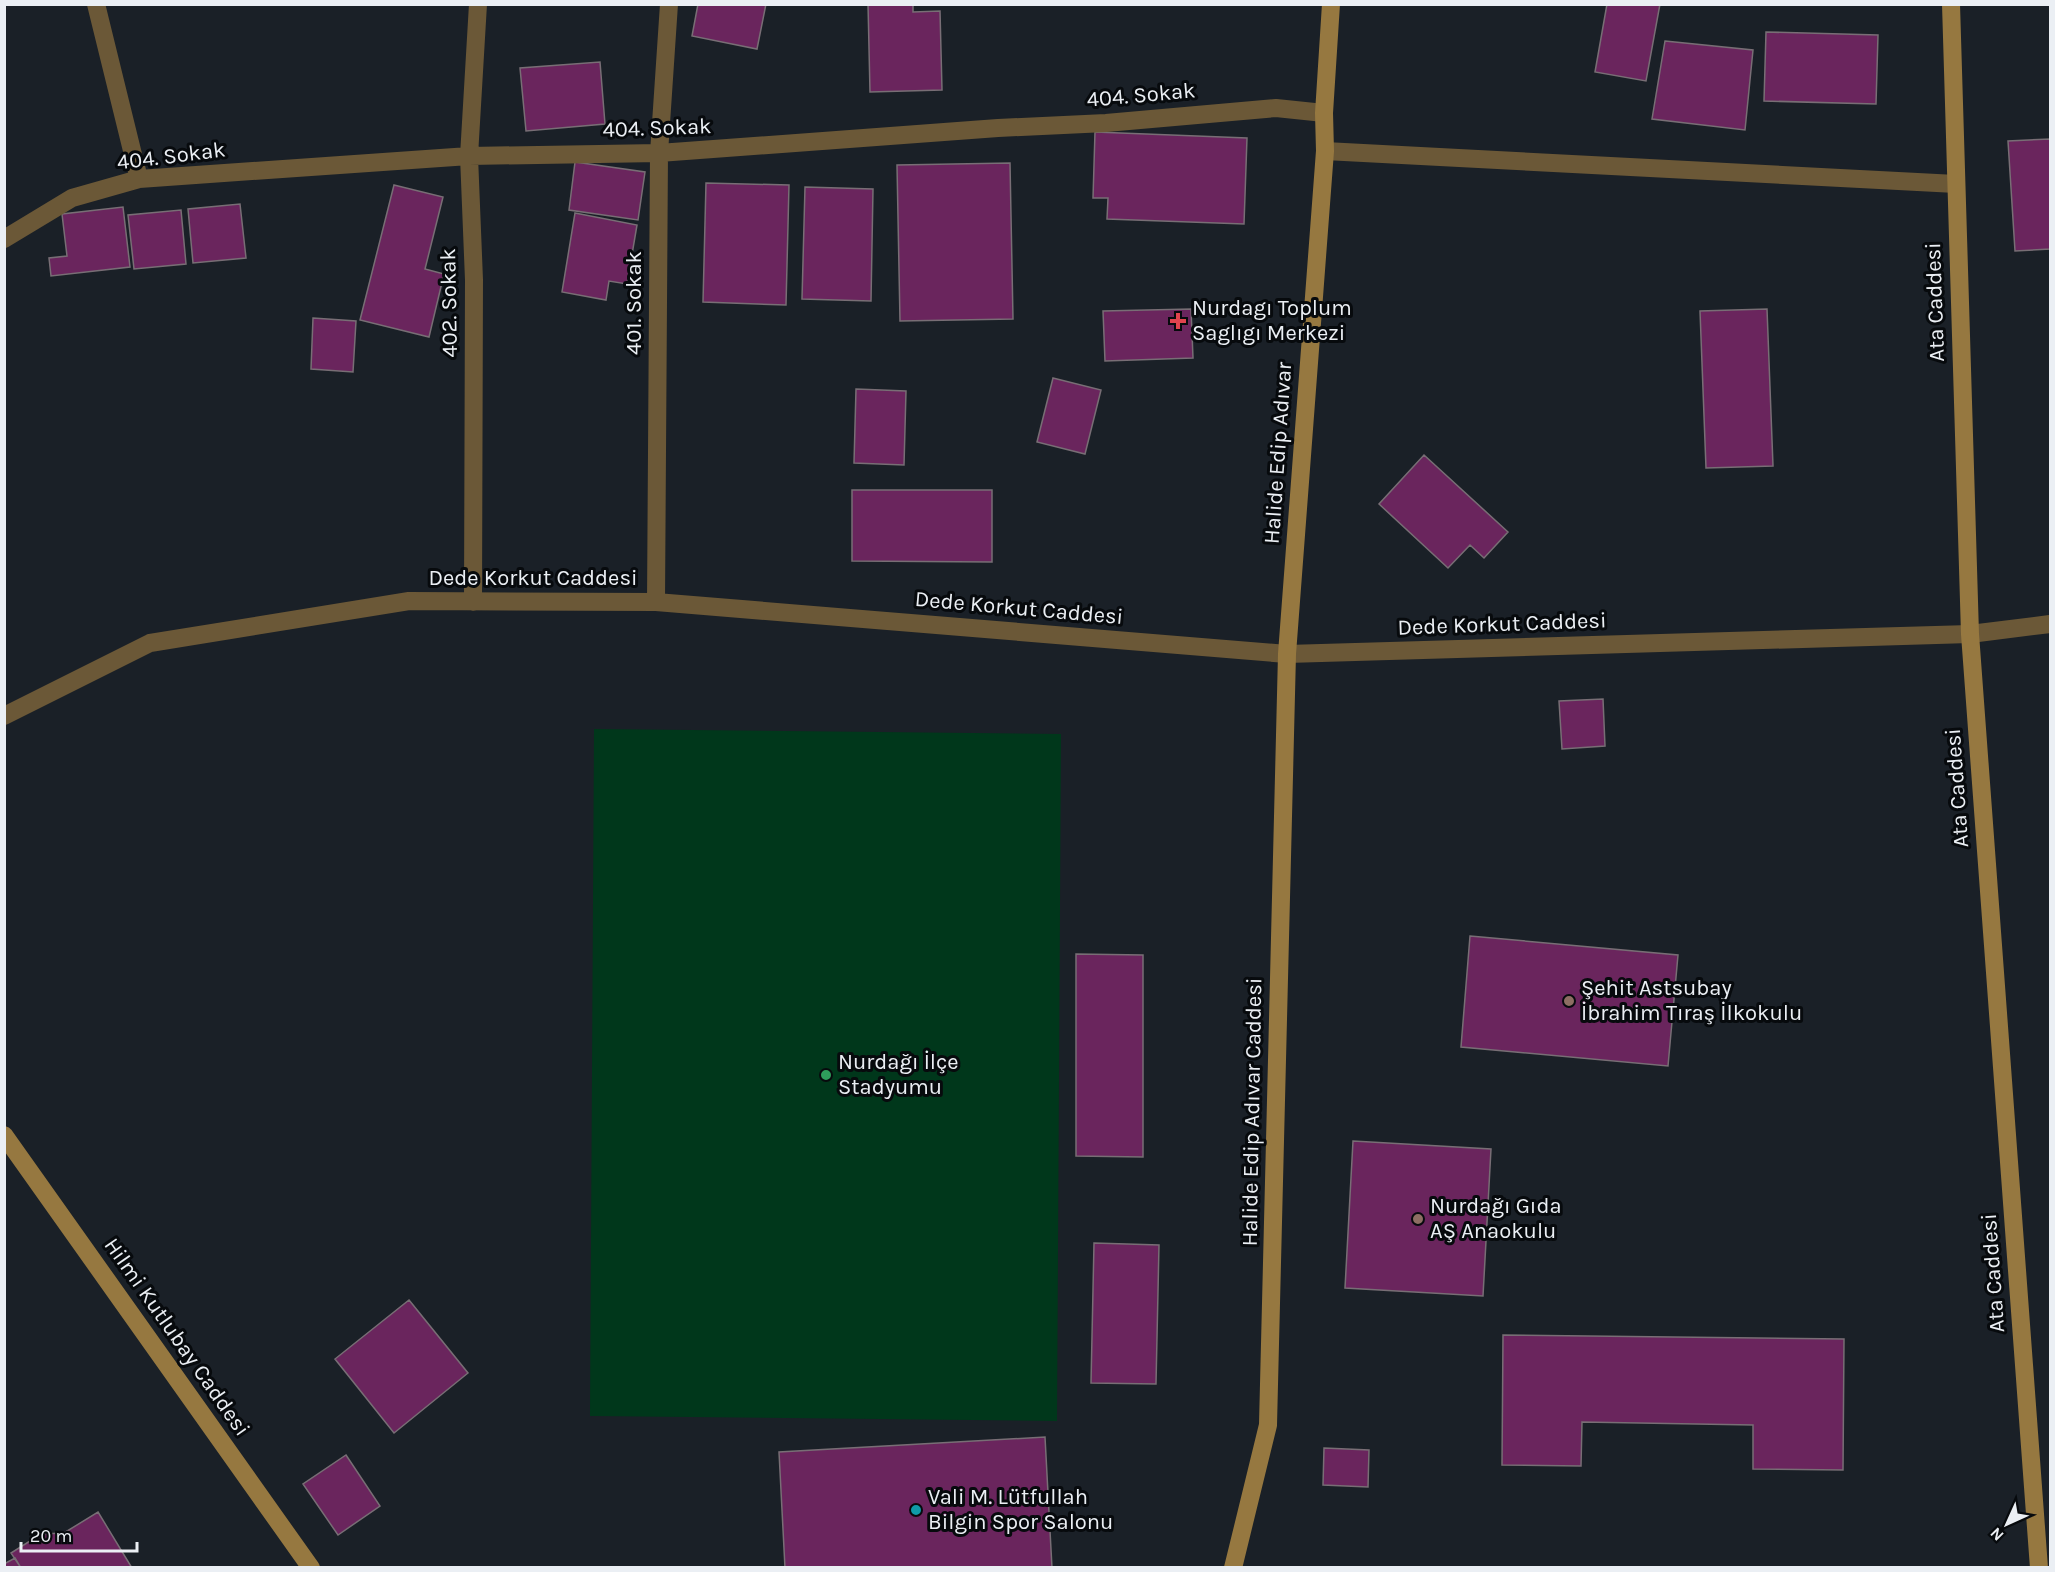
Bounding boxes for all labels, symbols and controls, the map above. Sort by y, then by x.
street label: 404. Sokak [1086,77,1196,113]
street label: 404. Sokak [602,113,712,143]
street label: 404. Sokak [115,136,227,176]
street label: Ata Caddesi [1920,242,1950,362]
street label: 402. Sokak [435,248,463,358]
street label: 401. Sokak [621,251,647,355]
place label: Nurdagı Toplum Saglıgı Merkezi [1192,295,1352,346]
marker: Nurdagı Toplum Saglıgı Merkezi [1169,312,1187,330]
street label: Halide Edip Adıvar [1259,361,1297,545]
street label: Dede Korkut Caddesi [428,565,638,591]
street label: Dede Korkut Caddesi [914,586,1124,630]
street label: Dede Korkut Caddesi [1397,607,1607,641]
street label: Ata Caddesi [1940,728,1974,848]
place label: Şehit Astsubay İbrahim Tıraş İlkokulu [1581,975,1802,1026]
street label: Halide Edip Adıvar Caddesi [1237,977,1267,1247]
marker: Şehit Astsubay İbrahim Tıraş İlkokulu [1562,994,1576,1008]
place label: Nurdağı İlçe Stadyumu [838,1049,959,1100]
marker: Nurdağı İlçe Stadyumu [819,1068,833,1082]
place label: Nurdağı Gıda AŞ Anaokulu [1430,1193,1562,1244]
marker: Nurdağı Gıda AŞ Anaokulu [1411,1212,1425,1226]
street label: Ata Caddesi [1976,1213,2010,1333]
street label: Hilmi Kutlubay Caddesi [99,1233,255,1441]
place label: Vali M. Lütfullah Bilgin Spor Salonu [928,1484,1113,1535]
north arrow [1977,1494,2037,1554]
marker: Vali M. Lütfullah Bilgin Spor Salonu [909,1503,923,1517]
scale bar [21,1515,136,1553]
text: N [1986,1523,2008,1545]
text: 20 m [30,1525,72,1547]

